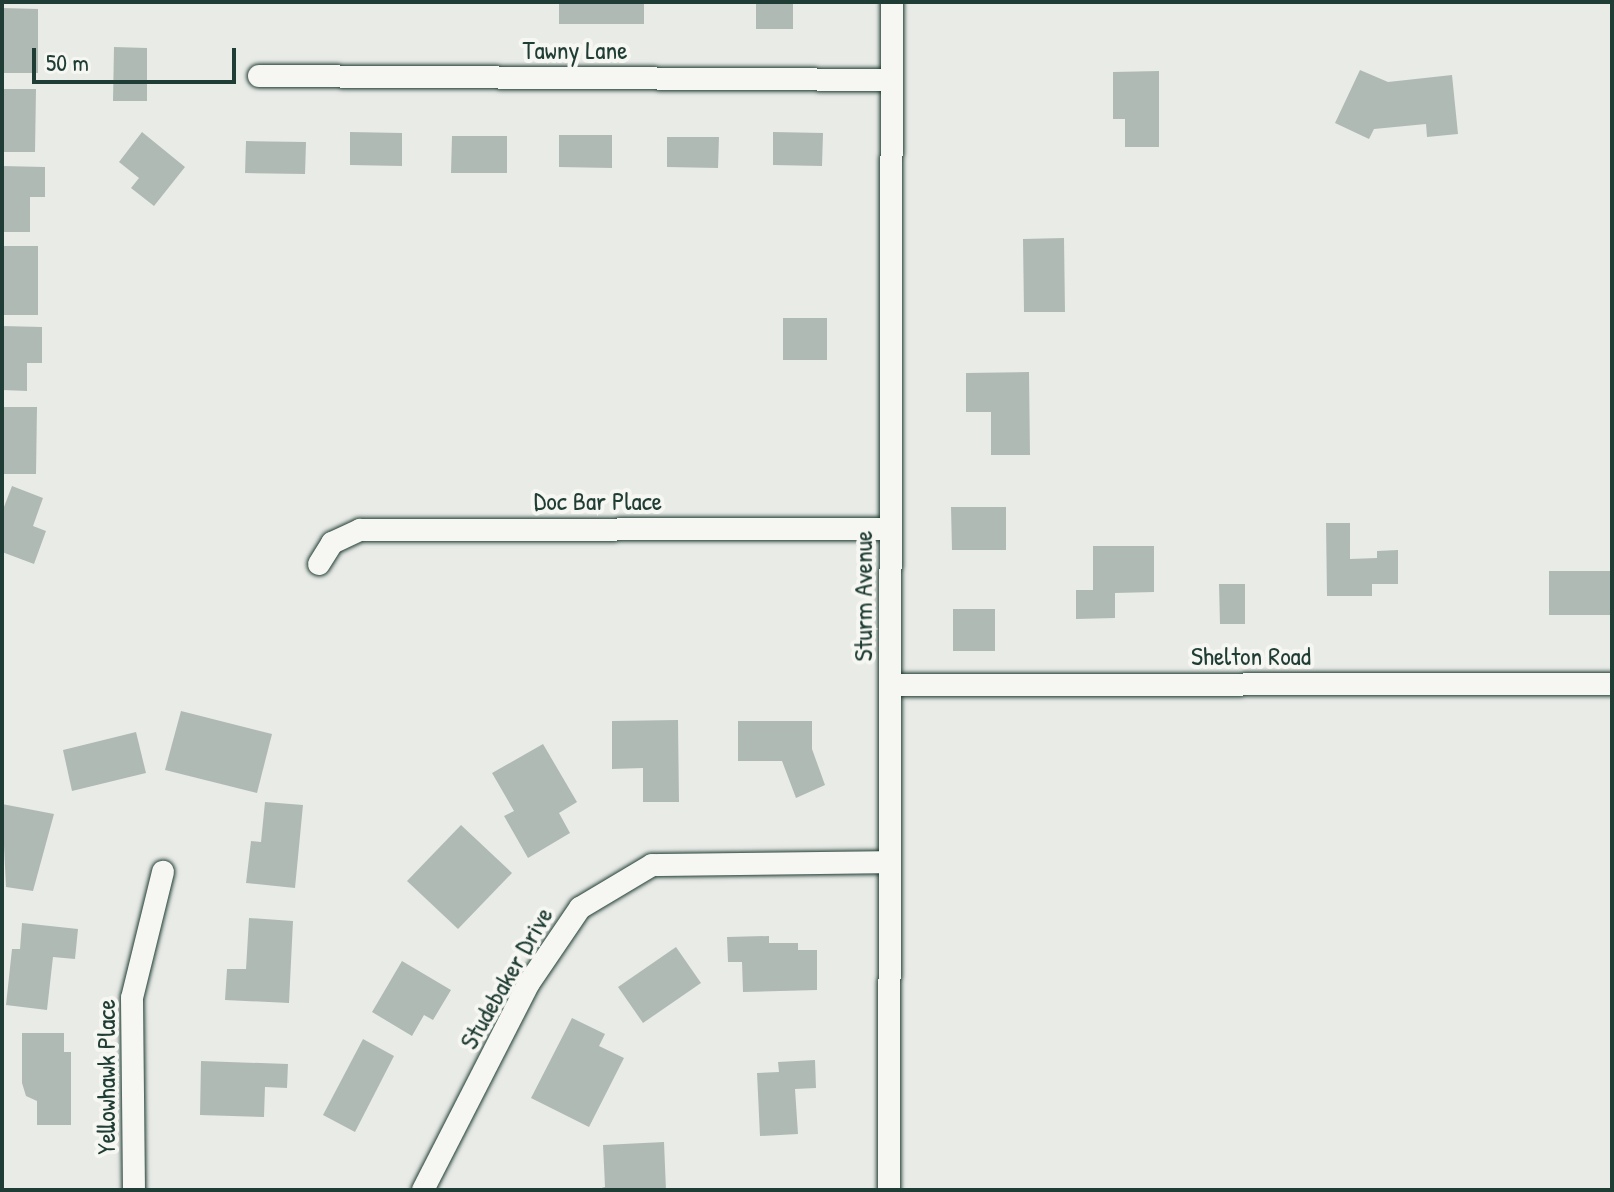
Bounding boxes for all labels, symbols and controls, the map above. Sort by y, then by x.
scale bar [36,32,240,82]
street label: Tawny Lane [522,34,628,66]
text: 50 m [46,46,89,78]
street label: Doc Bar Place [534,485,662,517]
street label: Sturm Avenue [847,531,879,661]
street label: Shelton Road [1191,640,1311,672]
street label: Studebaker Drive [453,901,559,1055]
street label: Yellowhawk Place [90,999,122,1155]

